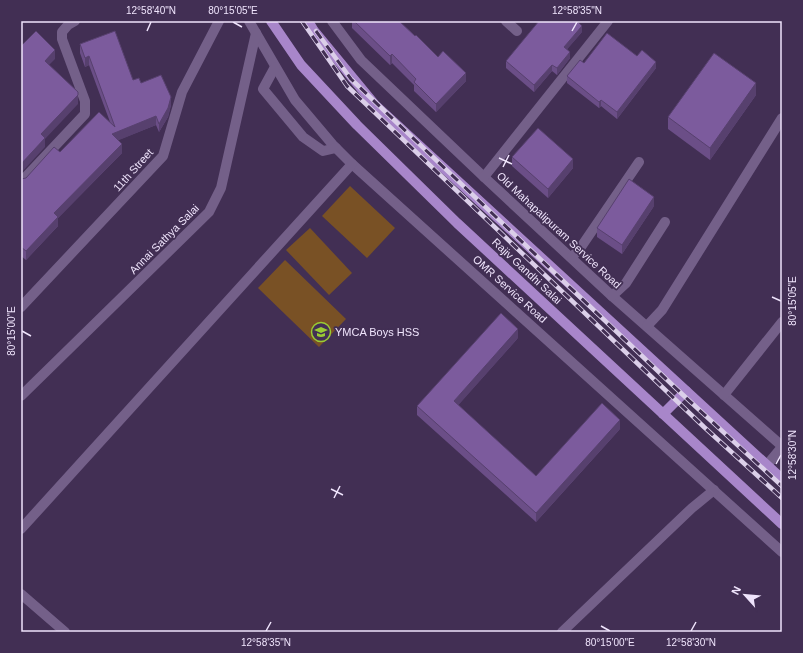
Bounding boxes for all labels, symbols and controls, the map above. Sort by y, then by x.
text: 12°58'40"N [126,5,176,16]
text: 80°15'05"E [208,5,258,16]
text: 12°58'35"N [552,5,602,16]
street label: 11th Street [111,146,155,194]
street label: Old Mahapalipuram Service Road [495,169,623,291]
street label: Annai Sathya Salai [127,202,201,276]
street label: Rajiv Gandhi Salai [490,236,564,306]
street label: OMR Service Road [471,253,549,325]
text: 80°15'05"E [787,276,798,326]
text: 80°15'00"E [6,306,17,356]
school or university icon: YMCA Boys HSS [310,321,332,343]
place label: YMCA Boys HSS [335,326,419,338]
text: 12°58'30"N [787,430,798,480]
north arrow [725,575,765,615]
text: N [729,584,743,597]
text: 12°58'35"N [241,637,291,648]
text: 80°15'00"E [585,637,635,648]
text: 12°58'30"N [666,637,716,648]

